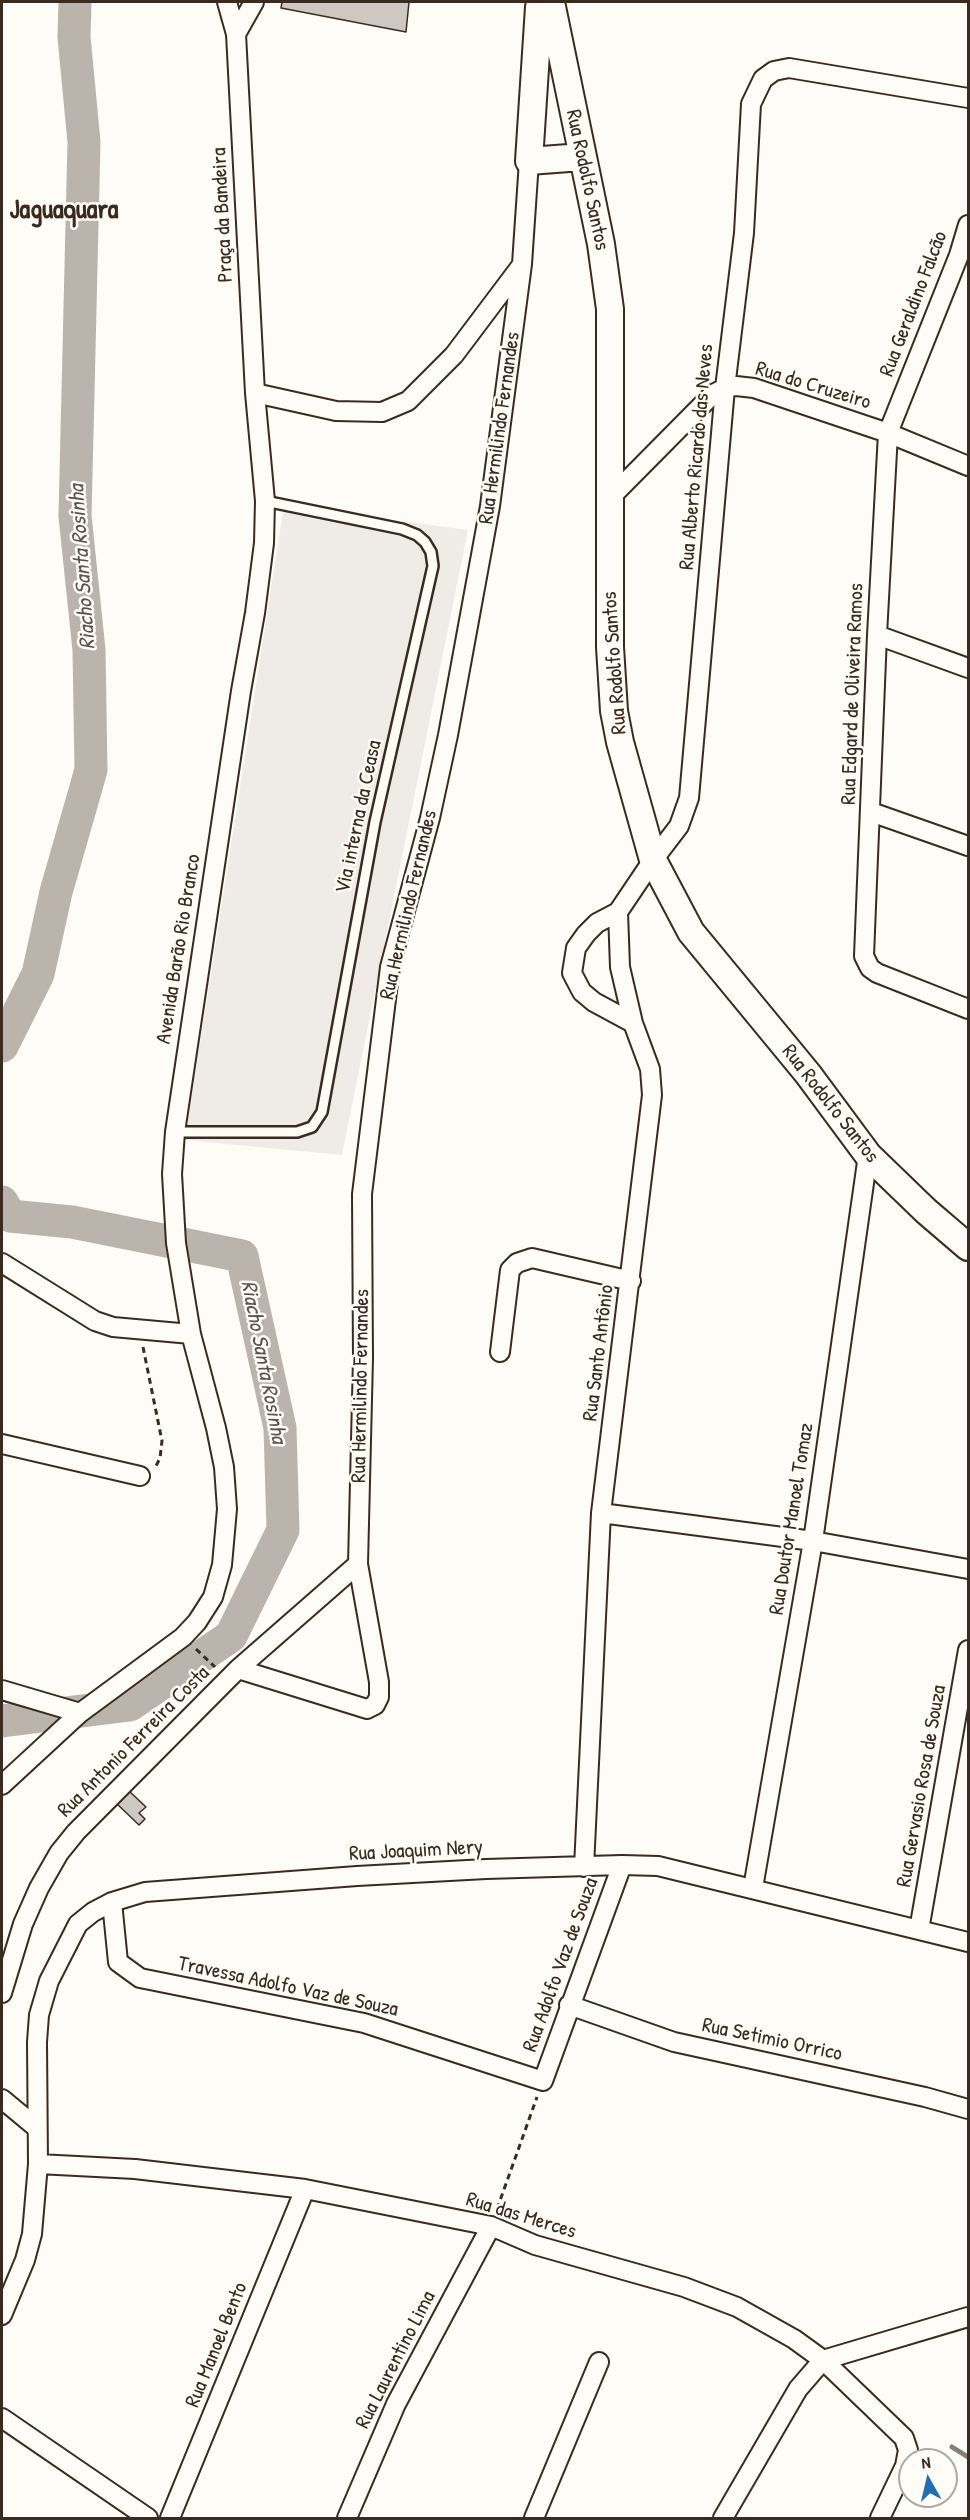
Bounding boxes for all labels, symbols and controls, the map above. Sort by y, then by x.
street label: Rua Rodolfo Santos [560,107,614,253]
street label: Praça da Bandeira [207,147,239,283]
district label: Jaguaquara [10,195,118,227]
street label: Rua Geraldino Falcão [875,228,953,380]
street label: Rua Hermilindo Fernandes [474,330,526,526]
street label: Rua Alberto Ricardo das Neves [675,343,719,571]
street label: Rua do Cruzeiro [752,357,874,415]
water label: Riacho Santa Rosinha [64,484,102,650]
street label: Rua Edgard de Oliveira Ramos [837,583,869,805]
street label: Rua Rodolfo Santos [597,591,633,735]
street label: Via interna da Ceasa [330,738,388,896]
street label: Rua Hermilindo Fernandes [375,808,443,1002]
street label: Avenida Barão Rio Branco [152,852,206,1046]
street label: Rua Rodolfo Santos [776,1040,884,1168]
water label: Riacho Santa Rosinha [234,1278,292,1446]
street label: Rua Santo Antônio [578,1283,620,1423]
street label: Rua Hermilindo Fernandes [347,1289,375,1483]
street label: Rua Doutor Manoel Tomaz [764,1421,820,1617]
street label: Rua Antonio Ferreira Costa [53,1661,215,1823]
street label: Rua Gervasio Rosa de Souza [892,1683,952,1889]
street label: Rua Joaquim Nery [348,1835,484,1867]
street label: Rua Adolfo Vaz de Souza [518,1875,604,2055]
street label: Travessa Adolfo Vaz de Souza [176,1951,400,2023]
street label: Rua Setimio Orrico [700,2013,844,2067]
street label: Rua das Merces [463,2187,579,2245]
street label: Rua Manoel Bento [180,2279,254,2411]
street label: Rua Laurentino Lima [350,2287,442,2433]
north arrow [898,2448,958,2508]
text: N [920,2451,932,2474]

